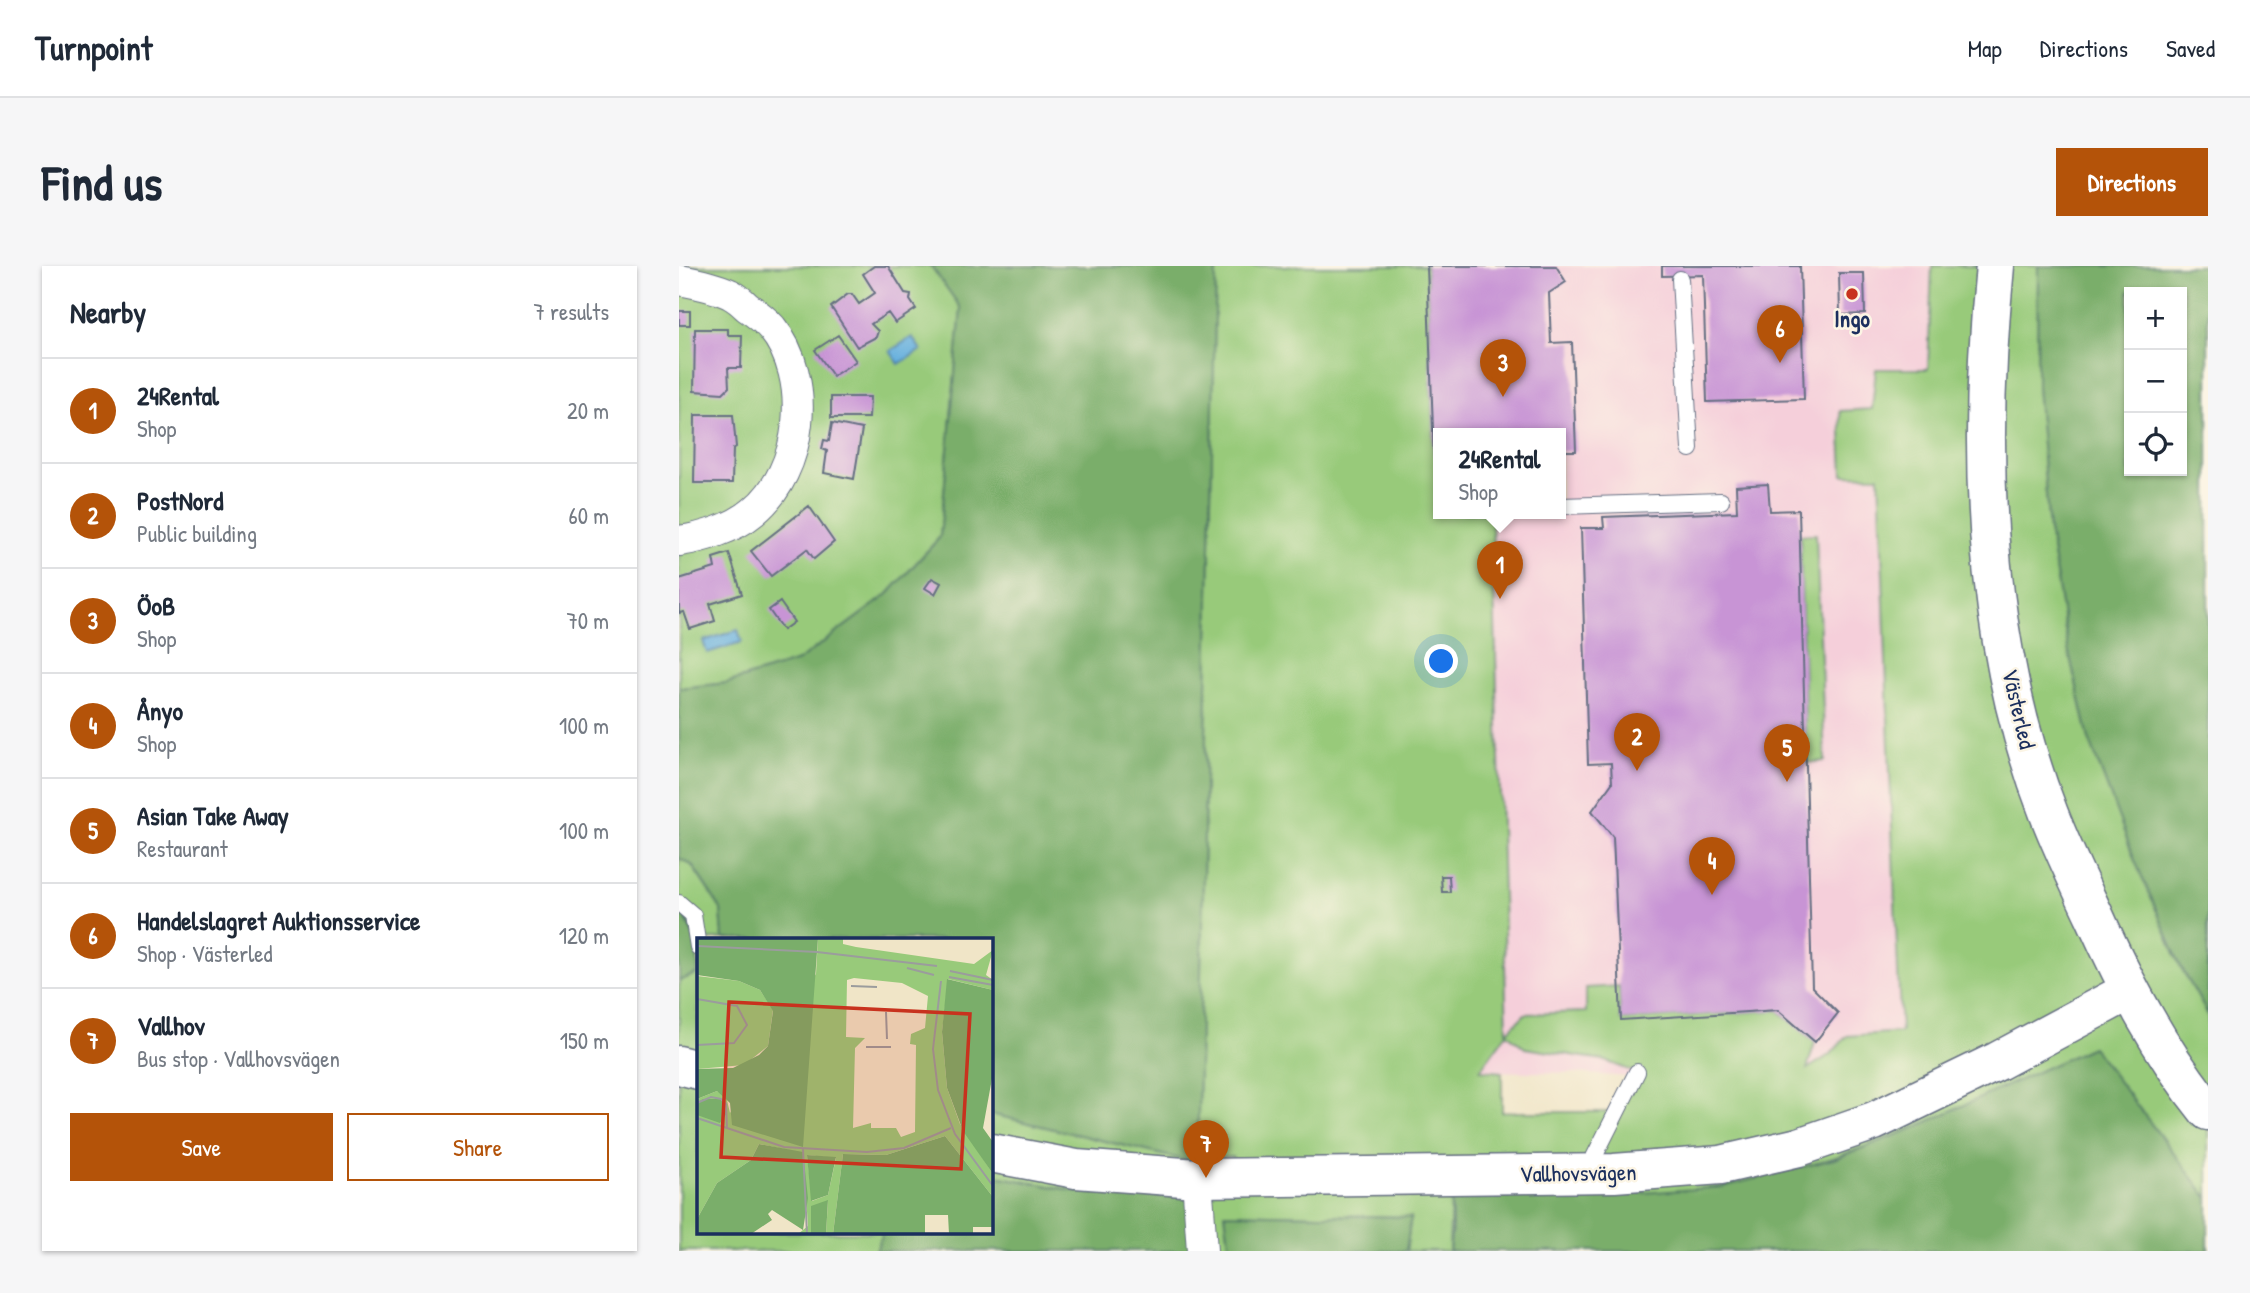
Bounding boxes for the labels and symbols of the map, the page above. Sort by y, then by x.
marker: Ingo [1844,286,1860,302]
place label: Ingo [1834,303,1870,335]
pin: 6 [1757,305,1803,363]
pin: 3 [1480,339,1526,397]
pin: 1 [1477,541,1523,599]
your location [1424,644,1458,678]
street label: Västerled [1995,666,2044,752]
pin: 2 [1614,713,1660,771]
pin: 5 [1764,724,1810,782]
pin: 4 [1689,837,1735,895]
inset map [697,938,992,1234]
pin: 7 [1183,1120,1229,1178]
street label: Vallhovsvägen [1519,1156,1637,1189]

